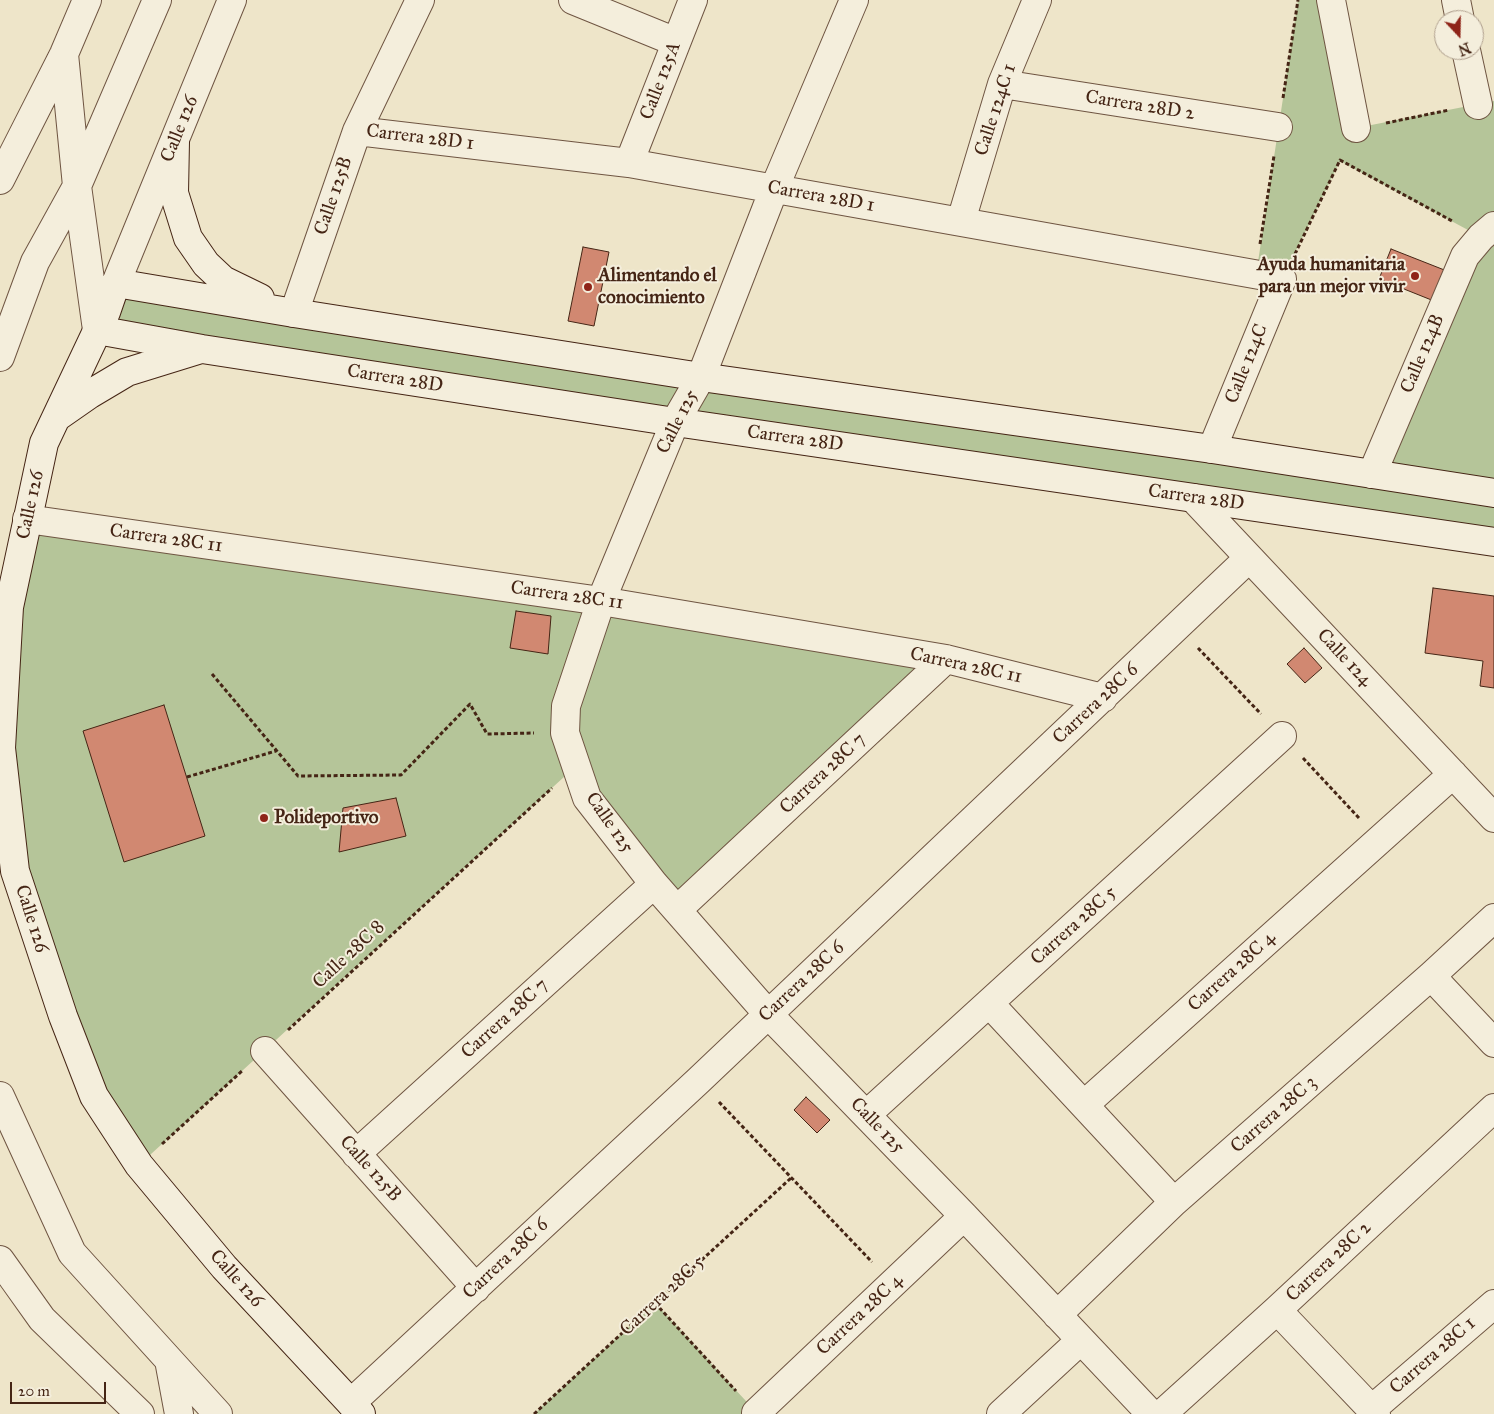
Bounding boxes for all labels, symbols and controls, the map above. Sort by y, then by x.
north arrow [1434,10,1484,60]
text: N [1456,38,1473,59]
street label: Calle 125A [636,39,686,123]
street label: Calle 124C 1 [970,61,1022,159]
street label: Carrera 28D 2 [1084,86,1196,126]
street label: Calle 126 [156,92,204,166]
street label: Carrera 28D 1 [365,120,475,156]
street label: Calle 125B [310,154,358,238]
street label: Carrera 28D 1 [766,176,876,218]
place label: Ayuda humanitaria para un mejor vivir [1257,254,1405,298]
place label: Alimentando el conocimiento [598,265,717,309]
marker: Ayuda humanitaria para un mejor vivir [1409,270,1421,282]
marker: Alimentando el conocimiento [582,281,594,293]
street label: Calle 124B [1396,311,1450,397]
street label: Calle 124C [1221,321,1273,407]
street label: Carrera 28D [345,360,445,398]
street label: Calle 125 [652,386,704,458]
street label: Carrera 28D [746,421,844,457]
street label: Calle 126 [13,468,49,542]
street label: Carrera 28D [1147,480,1245,516]
street label: Carrera 28C 11 [108,520,224,558]
street label: Carrera 28C 11 [509,577,625,615]
street label: Calle 124 [1312,624,1376,692]
street label: Carrera 28C 11 [908,643,1024,689]
street label: Carrera 28C 6 [1049,659,1143,749]
street label: Carrera 28C 7 [775,729,871,819]
street label: Calle 125 [580,788,638,858]
place label: Polideportivo [274,807,379,829]
marker: Polideportivo [258,812,270,824]
street label: Calle 126 [9,882,53,956]
street label: Carrera 28C 5 [1026,882,1122,970]
street label: Calle 28C 8 [308,916,390,994]
street label: Carrera 28C 4 [1184,927,1280,1017]
street label: Carrera 28C 6 [755,937,849,1027]
street label: Carrera 28C 7 [457,974,553,1064]
street label: Carrera 28C 3 [1226,1072,1322,1158]
street label: Calle 125 [845,1093,909,1159]
street label: Calle 125B [334,1131,406,1207]
street label: Carrera 28C 6 [459,1214,553,1304]
street label: Carrera 28C 2 [1282,1217,1376,1307]
street label: Calle 126 [204,1245,268,1313]
street label: Carrera 28C 5 [616,1251,710,1341]
street label: Carrera 28C 4 [812,1269,908,1361]
street label: Carrera 28C 1 [1385,1313,1481,1399]
scale bar [12,1372,109,1404]
text: 20 m [18,1382,50,1400]

